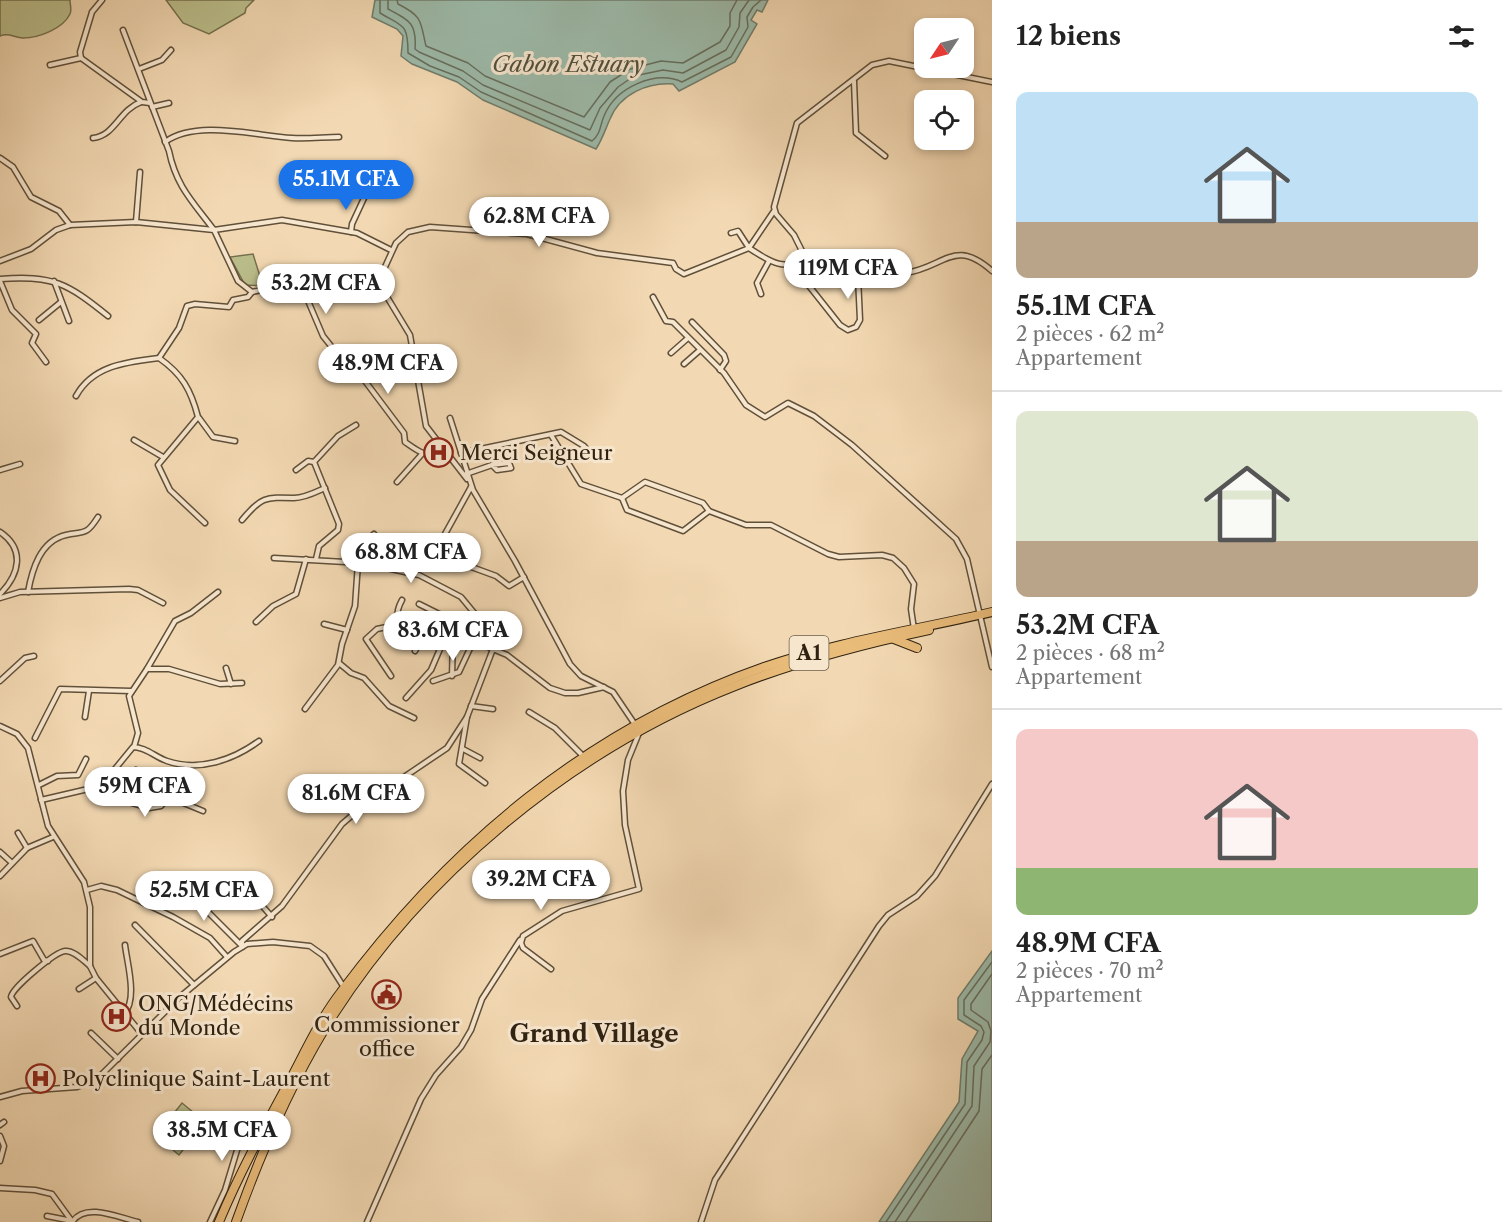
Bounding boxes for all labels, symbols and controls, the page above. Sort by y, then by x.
north arrow [914,18,974,78]
map controls [914,18,974,150]
text: 12 biens [1016,20,1121,52]
icon: filters [1445,20,1478,53]
water label: Gabon Estuary [492,51,644,78]
button: locate [914,90,974,150]
icon: home [1193,131,1301,239]
pin: 55.1M CFA [277,160,415,211]
text: 55.1M CFA [293,167,399,191]
pin: 62.8M CFA [470,197,608,248]
text: 62.8M CFA [483,204,595,228]
pin: 119M CFA [786,249,910,300]
text: 119M CFA [798,256,898,280]
pin: 53.2M CFA [257,264,395,315]
text: 53.2M CFA [271,271,381,295]
text: 55.1M CFA [1016,290,1155,322]
text: 2 pièces · 62 m² [1016,322,1164,346]
pin: 48.9M CFA [319,344,457,395]
text: Appartement [1016,346,1142,370]
text: 48.9M CFA [332,351,444,375]
hospital icon: Merci Seigneur [423,437,455,469]
place label: Merci Seigneur [460,440,613,465]
icon: home [1193,450,1301,558]
pin: 68.8M CFA [342,533,480,584]
text: 68.8M CFA [355,540,467,564]
text: 53.2M CFA [1016,609,1159,641]
pin: 83.6M CFA [384,611,522,662]
text: 83.6M CFA [397,618,509,642]
road number: A1 [790,636,828,670]
text: 2 pièces · 68 m² [1016,641,1165,665]
text: Appartement [1016,665,1142,689]
pin: 59M CFA [90,767,200,818]
icon: home [1193,768,1301,876]
text: 59M CFA [98,774,192,798]
pin: 81.6M CFA [287,774,425,825]
text: 81.6M CFA [302,781,410,805]
pin: 39.2M CFA [472,860,610,911]
text: 39.2M CFA [486,867,596,891]
pin: 52.5M CFA [135,871,273,922]
text: 52.5M CFA [149,878,259,902]
text: 48.9M CFA [1016,927,1161,959]
text: 2 pièces · 70 m² [1016,959,1164,983]
public building icon: Commissioner office [371,978,403,1010]
text: Appartement [1016,983,1142,1007]
place label: ONG/Médécins du Monde [138,991,293,1040]
hospital icon: ONG/Médécins du Monde [101,1000,133,1032]
place label: Commissioner office [314,1012,460,1061]
district label: Grand Village [509,1019,679,1048]
hospital icon: Polyclinique Saint-Laurent [25,1063,57,1095]
place label: Polyclinique Saint-Laurent [62,1066,331,1091]
pin: 38.5M CFA [153,1111,291,1162]
text: 38.5M CFA [167,1118,277,1142]

